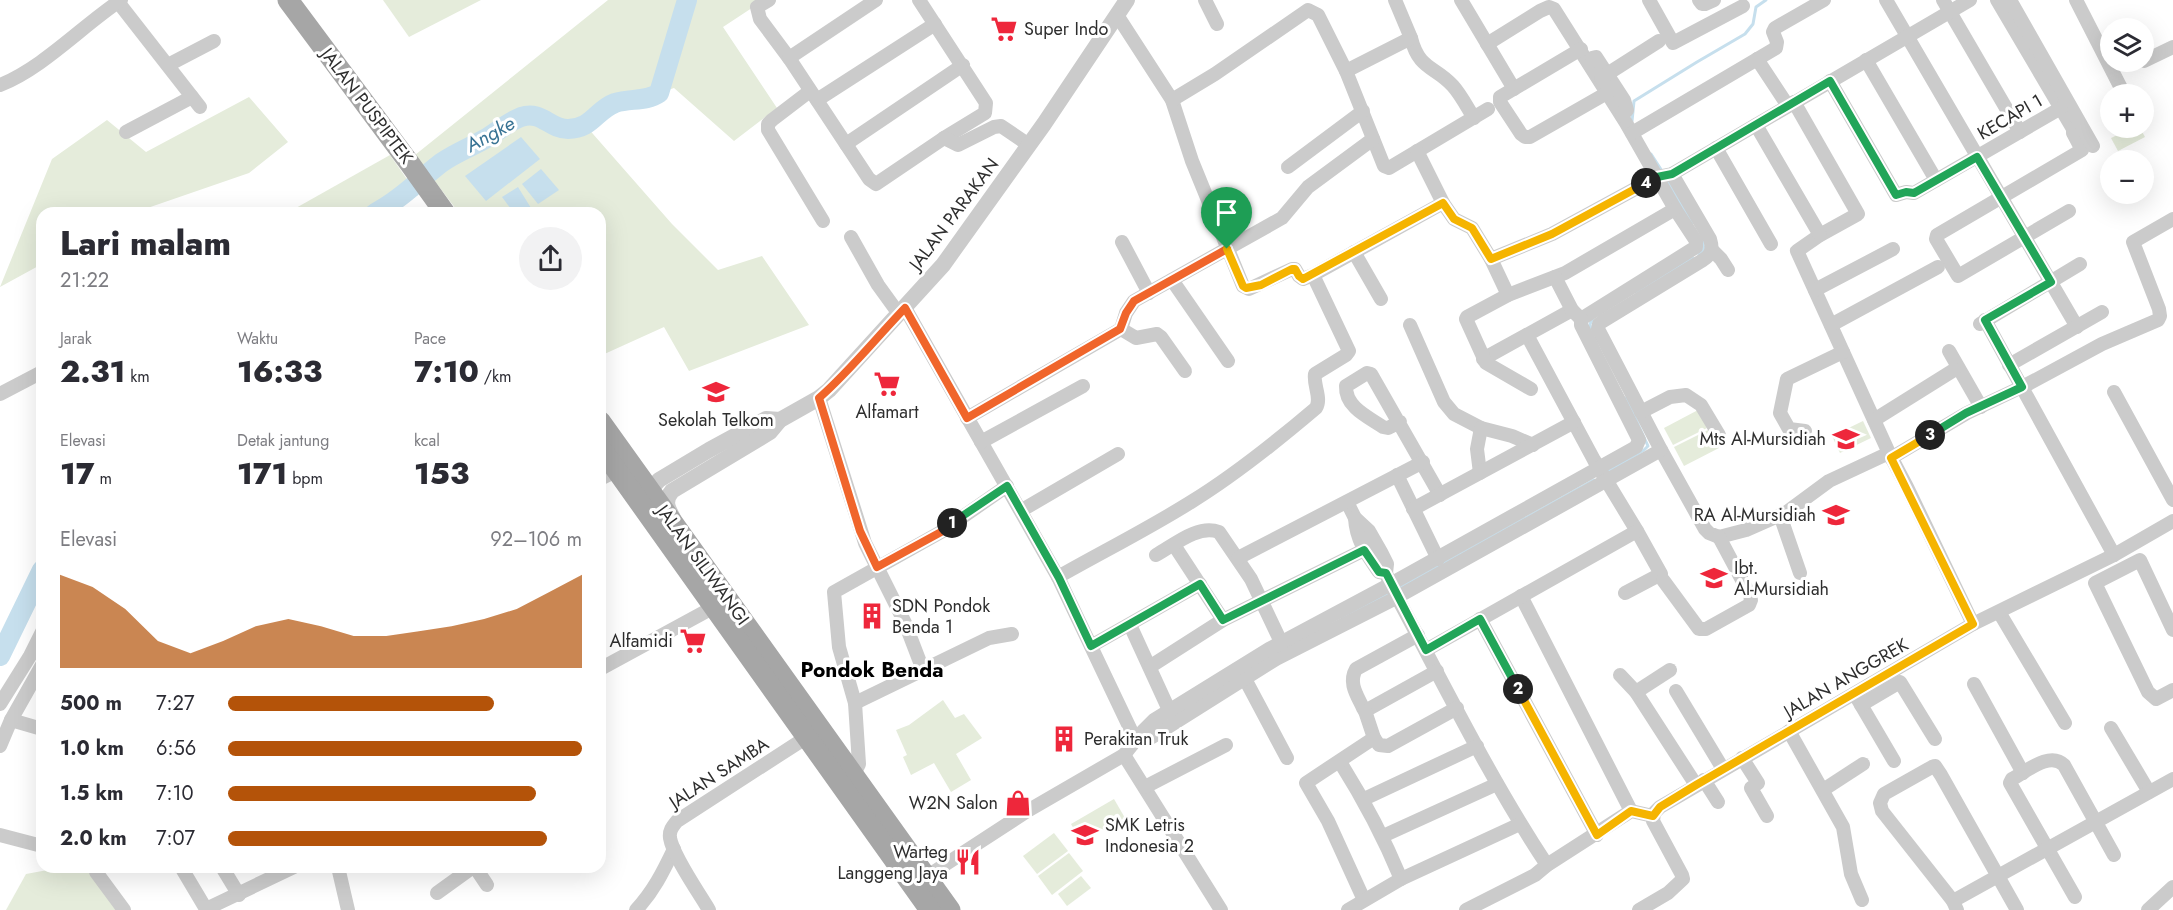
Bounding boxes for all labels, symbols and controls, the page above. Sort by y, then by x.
supermarket icon: Super Indo [989,14,1019,44]
place label: Super Indo [1024,16,1109,42]
map controls [2100,18,2154,204]
button: layers [2100,18,2154,72]
street label: JALAN PUSPIPTEK [314,41,420,170]
button: + [2100,84,2154,138]
street label: KECAPI 1 [1972,88,2048,146]
water label: Angke [459,109,520,160]
button: − [2100,150,2154,204]
street label: JALAN PARAKAN [902,152,1005,277]
pin: 4 [1631,168,1661,198]
text: 4 [1640,171,1652,194]
pin [1201,187,1252,249]
icon: arrive [1210,196,1243,229]
text: Lari malam [60,220,231,267]
button: share [519,227,582,290]
text: 21:22 [60,266,109,295]
text: Jarak [60,327,92,350]
text: Waktu [237,327,278,350]
text: Pace [414,327,446,350]
text: 2.31 [60,350,125,393]
text: 16:33 [237,350,322,393]
text: 7:10 [414,350,479,393]
text: km [125,365,150,388]
text: /km [479,365,511,388]
supermarket icon: Alfamart [872,369,902,399]
school or university icon: Sekolah Telkom [701,377,731,407]
place label: Alfamart [855,399,919,425]
place label: Sekolah Telkom [658,407,774,433]
pin: 3 [1915,420,1945,450]
text: 3 [1925,423,1935,446]
school or university icon: Mts Al-Mursidiah [1831,424,1861,454]
place label: Mts Al-Mursidiah [1699,426,1826,452]
text: Elevasi [60,429,106,452]
text: Detak jantung [237,429,329,452]
text: kcal [414,429,440,452]
text: 17 [60,452,95,495]
text: 171 [237,452,287,495]
text: 153 [414,452,469,495]
text: m [95,467,112,490]
text: bpm [287,467,323,490]
street label: JALAN SILIWANGI [649,498,756,631]
school or university icon: RA Al-Mursidiah [1821,500,1851,530]
place label: RA Al-Mursidiah [1694,502,1816,528]
pin: 1 [937,508,967,538]
text: 1 [948,511,956,534]
text: Elevasi [60,525,117,554]
text: 92–106 m [490,525,582,554]
place label: Ibt. Al-Mursidiah [1734,555,1829,602]
school or university icon: Ibt. Al-Mursidiah [1699,563,1729,593]
place label: SDN Pondok Benda 1 [892,593,990,640]
building icon: SDN Pondok Benda 1 [857,601,887,631]
supermarket icon: Alfamidi [678,626,708,656]
place label: Alfamidi [610,628,673,654]
street label: JALAN ANGGREK [1777,631,1914,725]
district label: Pondok Benda [800,655,944,685]
pin: 2 [1503,674,1533,704]
text: 2 [1513,677,1523,700]
text: 500 m [60,689,122,718]
text: 7:27 [156,689,194,718]
building icon: Perakitan Truk [1049,724,1079,754]
place label: Perakitan Truk [1084,726,1188,752]
street label: JALAN SAMBA [662,731,774,816]
text: 1.0 km [60,734,124,763]
text: 6:56 [156,734,196,763]
text: 1.5 km [60,779,123,808]
text: 7:10 [156,779,194,808]
shop icon: W2N Salon [1003,788,1033,818]
place label: W2N Salon [909,790,998,816]
place label: SMK Letris Indonesia 2 [1105,812,1194,859]
school or university icon: SMK Letris Indonesia 2 [1070,820,1100,850]
text: 2.0 km [60,824,127,853]
text: 7:07 [156,824,195,853]
place label: Warteg Langgeng Jaya [837,839,948,886]
restaurant icon: Warteg Langgeng Jaya [953,847,983,877]

